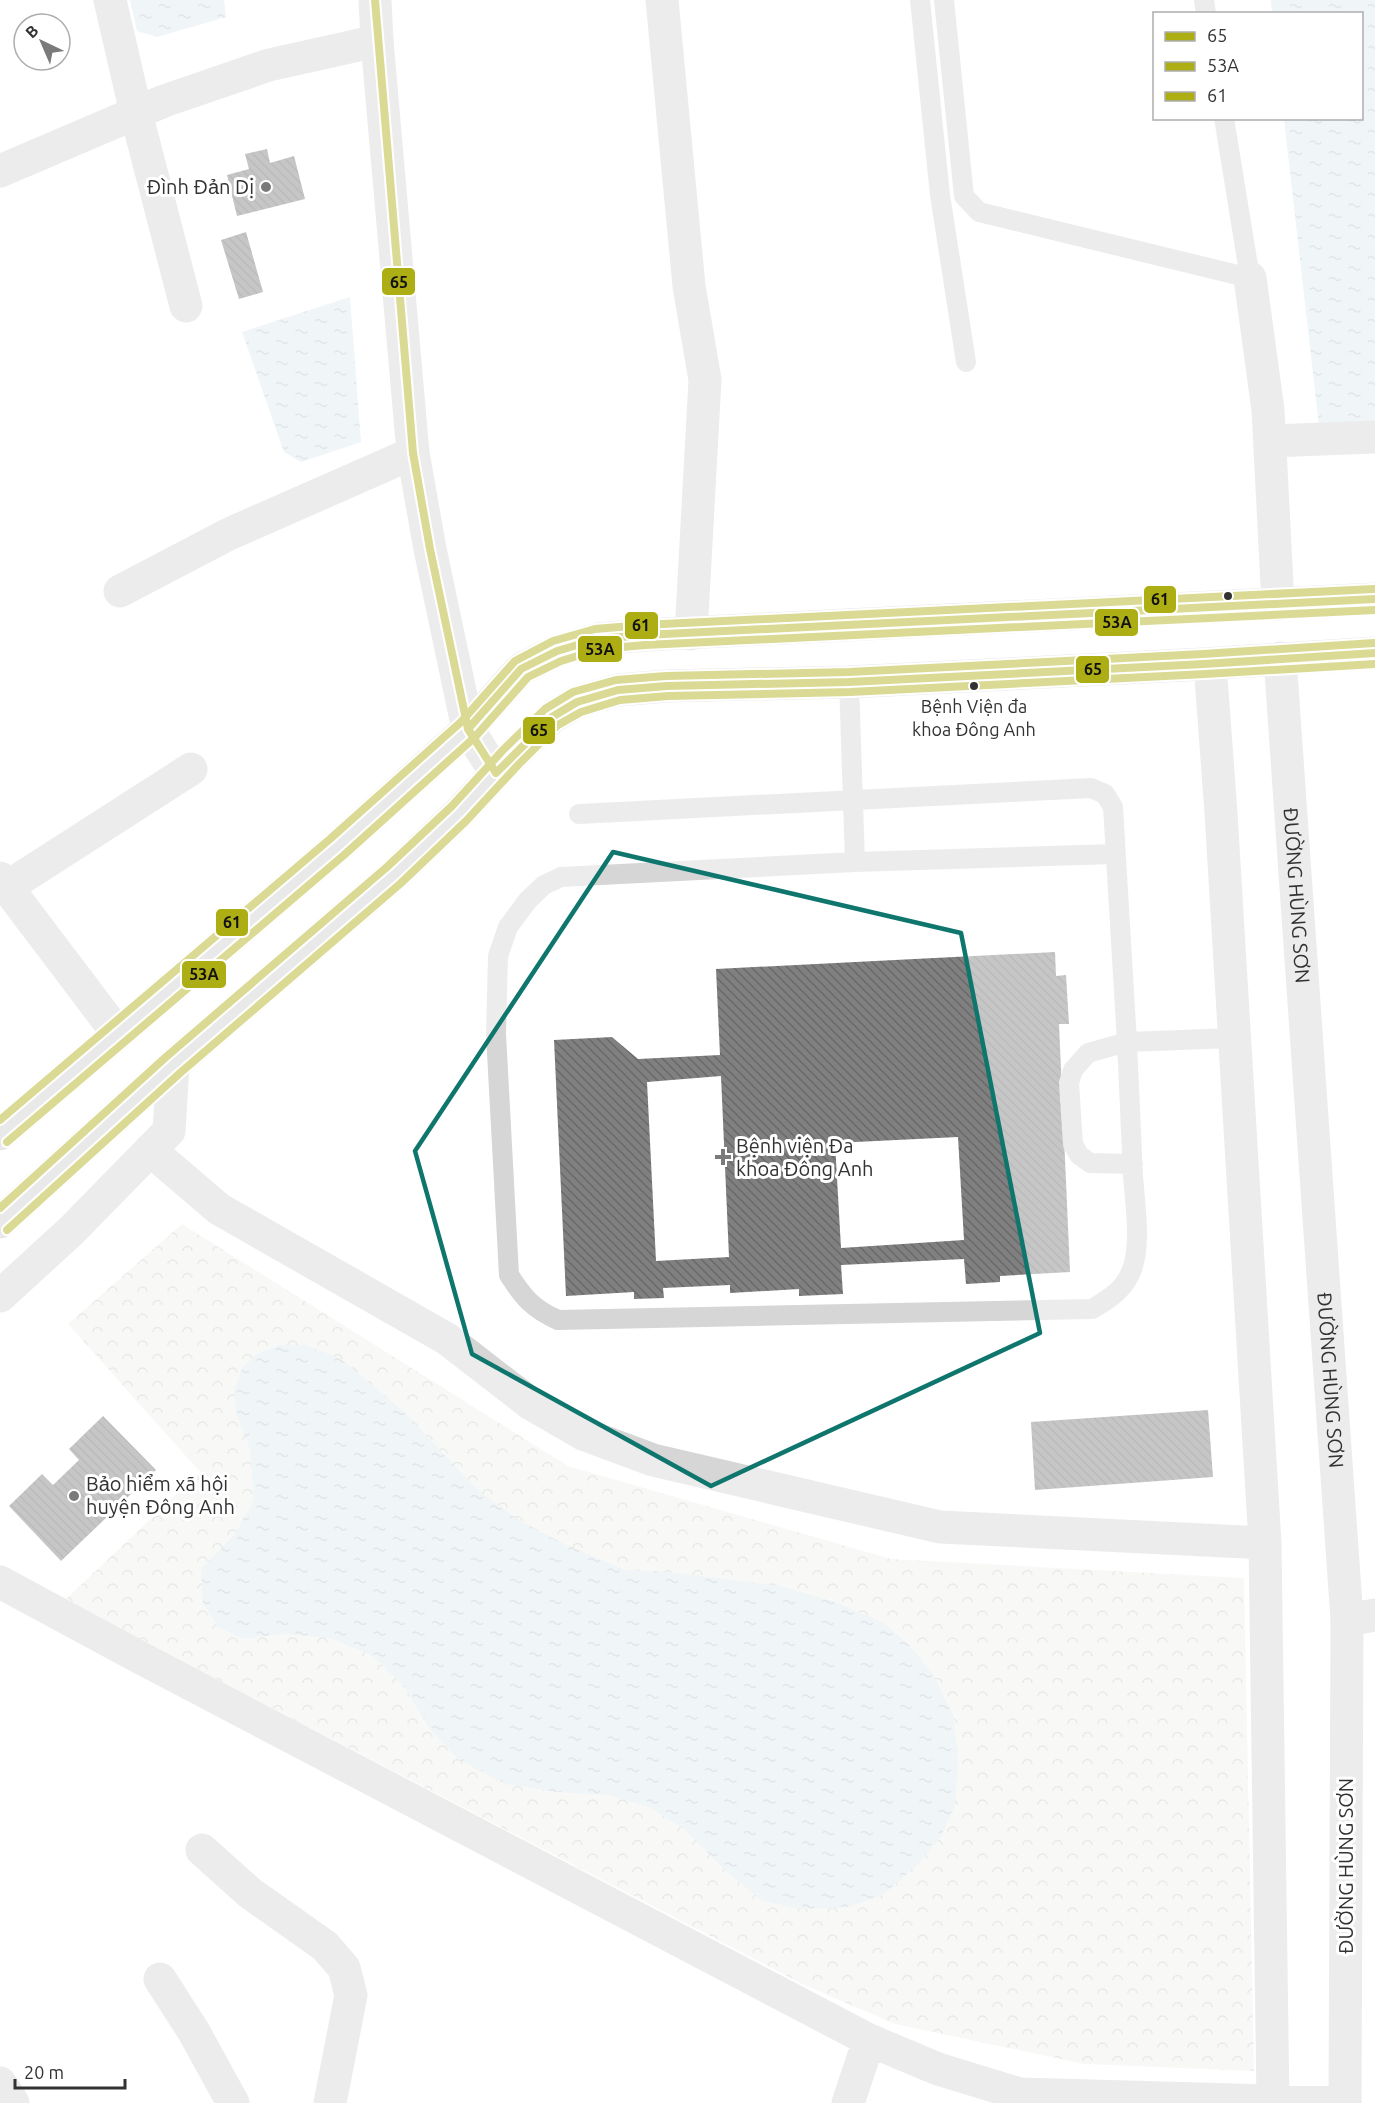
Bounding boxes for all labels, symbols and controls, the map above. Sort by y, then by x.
north arrow [12,12,72,72]
legend [1153,12,1363,120]
text: B [22,21,42,41]
text: 65 [1207,25,1227,45]
text: 53A [1207,55,1239,75]
text: 61 [1207,85,1227,105]
place label: Đình Đản Dị [147,175,254,198]
marker: Đình Đản Dị [259,180,273,194]
line badge: 65 [381,267,416,296]
text: 65 [390,273,408,291]
line badge: 61 [1143,585,1177,614]
text: 61 [1151,590,1169,608]
unlabelled marker [1222,590,1234,602]
line badge: 53A [1094,608,1139,637]
line badge: 61 [624,611,659,640]
text: 53A [1102,613,1132,631]
text: 61 [632,616,650,634]
line badge: 53A [577,635,623,663]
text: 53A [585,640,615,658]
line badge: 65 [1075,655,1110,684]
text: 65 [1084,660,1102,678]
marker: Bệnh Viện đa khoa Đông Anh [968,680,980,692]
place label: Bệnh Viện đa khoa Đông Anh [912,696,1036,739]
line badge: 65 [522,716,556,745]
text: 65 [530,721,548,739]
street label: ĐƯỜNG HÙNG SƠN [1279,807,1315,984]
line badge: 61 [215,908,249,937]
text: 61 [223,913,241,931]
line badge: 53A [181,960,227,989]
text: 53A [189,965,219,983]
place label: Bệnh viện Đa khoa Đông Anh [736,1134,874,1180]
marker: Bệnh viện Đa khoa Đông Anh [714,1148,732,1166]
street label: ĐƯỜNG HÙNG SƠN [1313,1292,1348,1469]
place label: Bảo hiểm xã hội huyện Đông Anh [86,1472,235,1518]
marker: Bảo hiểm xã hội huyện Đông Anh [67,1489,81,1503]
street label: ĐƯỜNG HÙNG SƠN [1333,1778,1357,1954]
scale bar [15,2052,124,2090]
text: 20 m [24,2062,64,2082]

